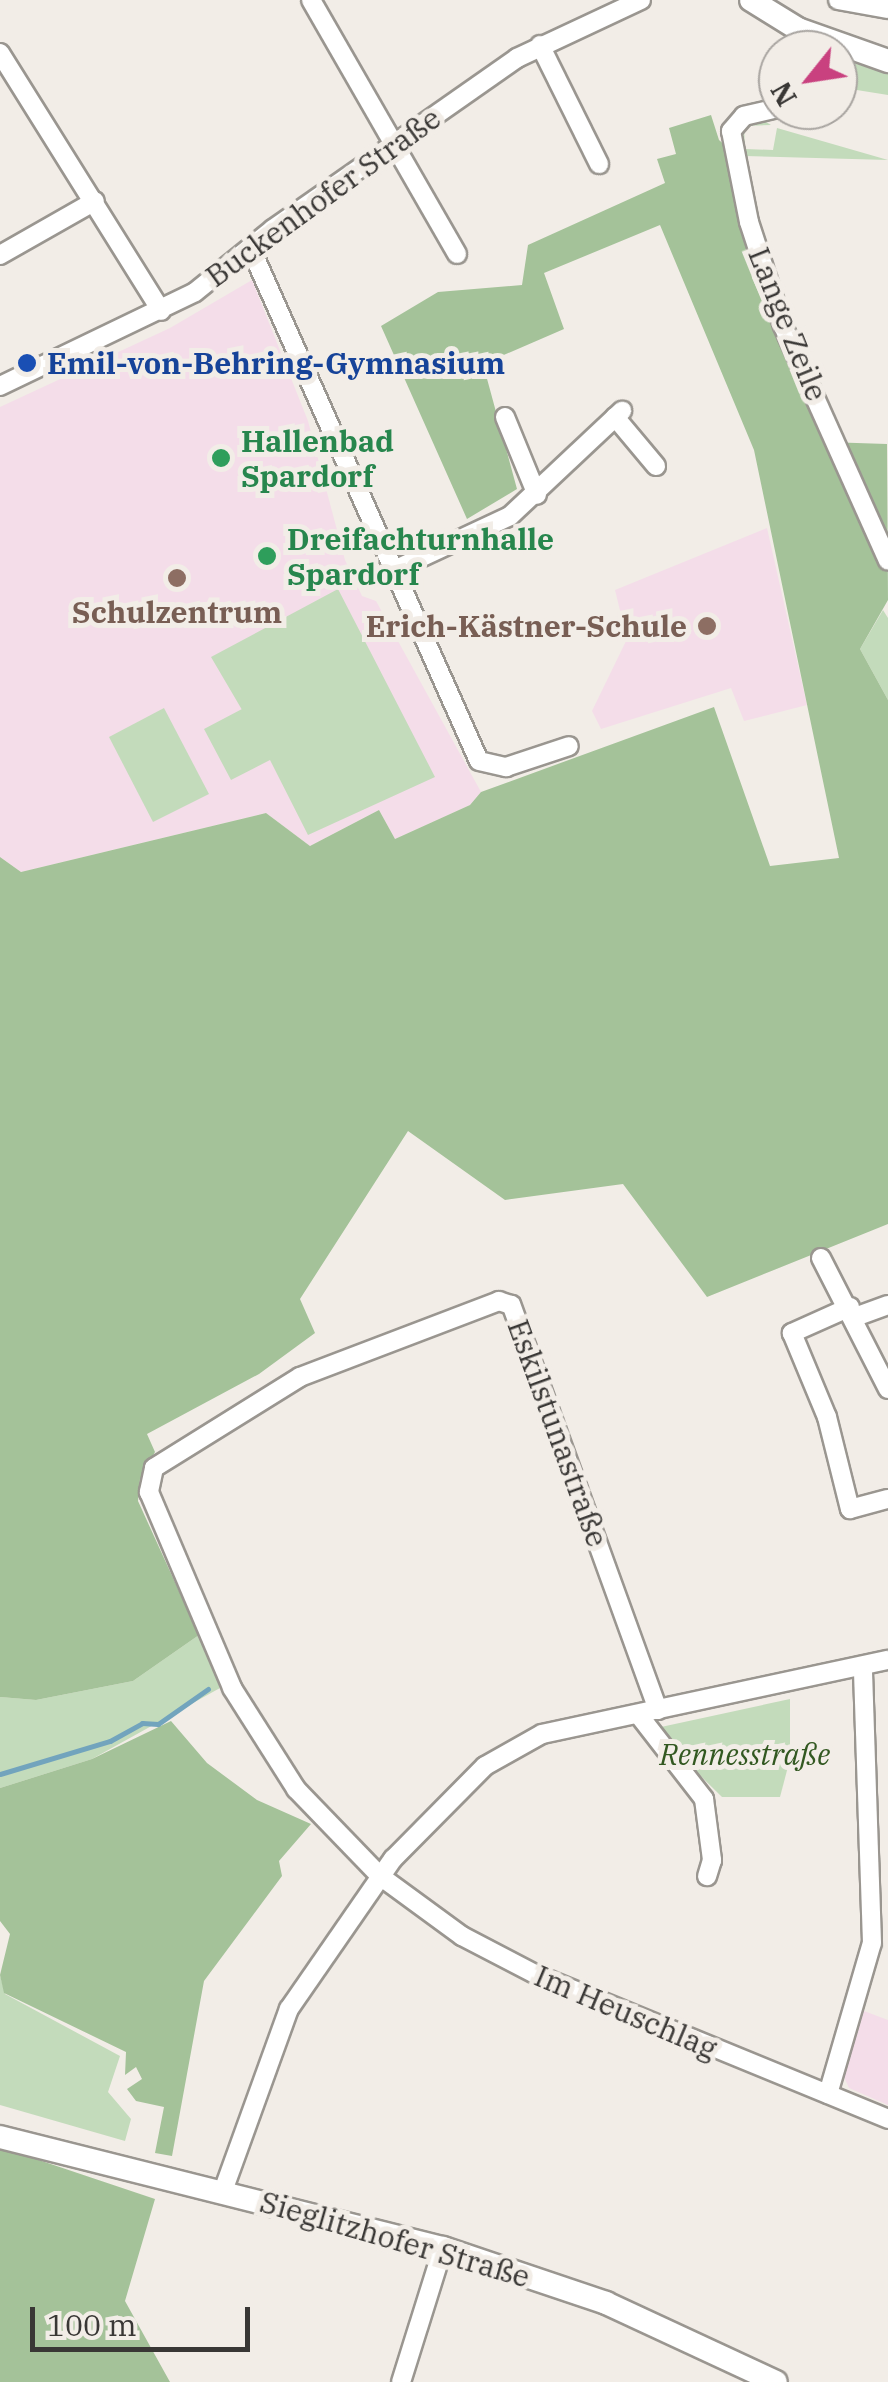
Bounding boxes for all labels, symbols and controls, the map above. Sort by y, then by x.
north arrow [758,30,858,130]
text: N [762,75,805,113]
street label: Buckenhofer Straße [199,100,447,294]
street label: Lange Zeile [741,242,835,406]
place label: Emil-von-Behring-Gymnasium [47,345,505,381]
marker: Emil-von-Behring-Gymnasium [16,352,38,374]
place label: Hallenbad Spardorf [241,423,394,494]
marker: Hallenbad Spardorf [210,447,232,469]
place label: Dreifachturnhalle Spardorf [287,521,554,592]
marker: Dreifachturnhalle Spardorf [256,545,278,567]
marker: Schulzentrum [166,567,188,589]
place label: Schulzentrum [72,594,282,630]
place label: Erich-Kästner-Schule [366,608,687,644]
marker: Erich-Kästner-Schule [696,615,718,637]
street label: Eskilstunastraße [500,1315,616,1551]
park label: Rennesstraße [660,1736,830,1772]
street label: Im Heuschlag [529,1957,723,2067]
street label: Sieglitzhofer Straße [256,2183,534,2295]
scale bar [35,2287,255,2349]
text: 100 m [47,2305,137,2344]

